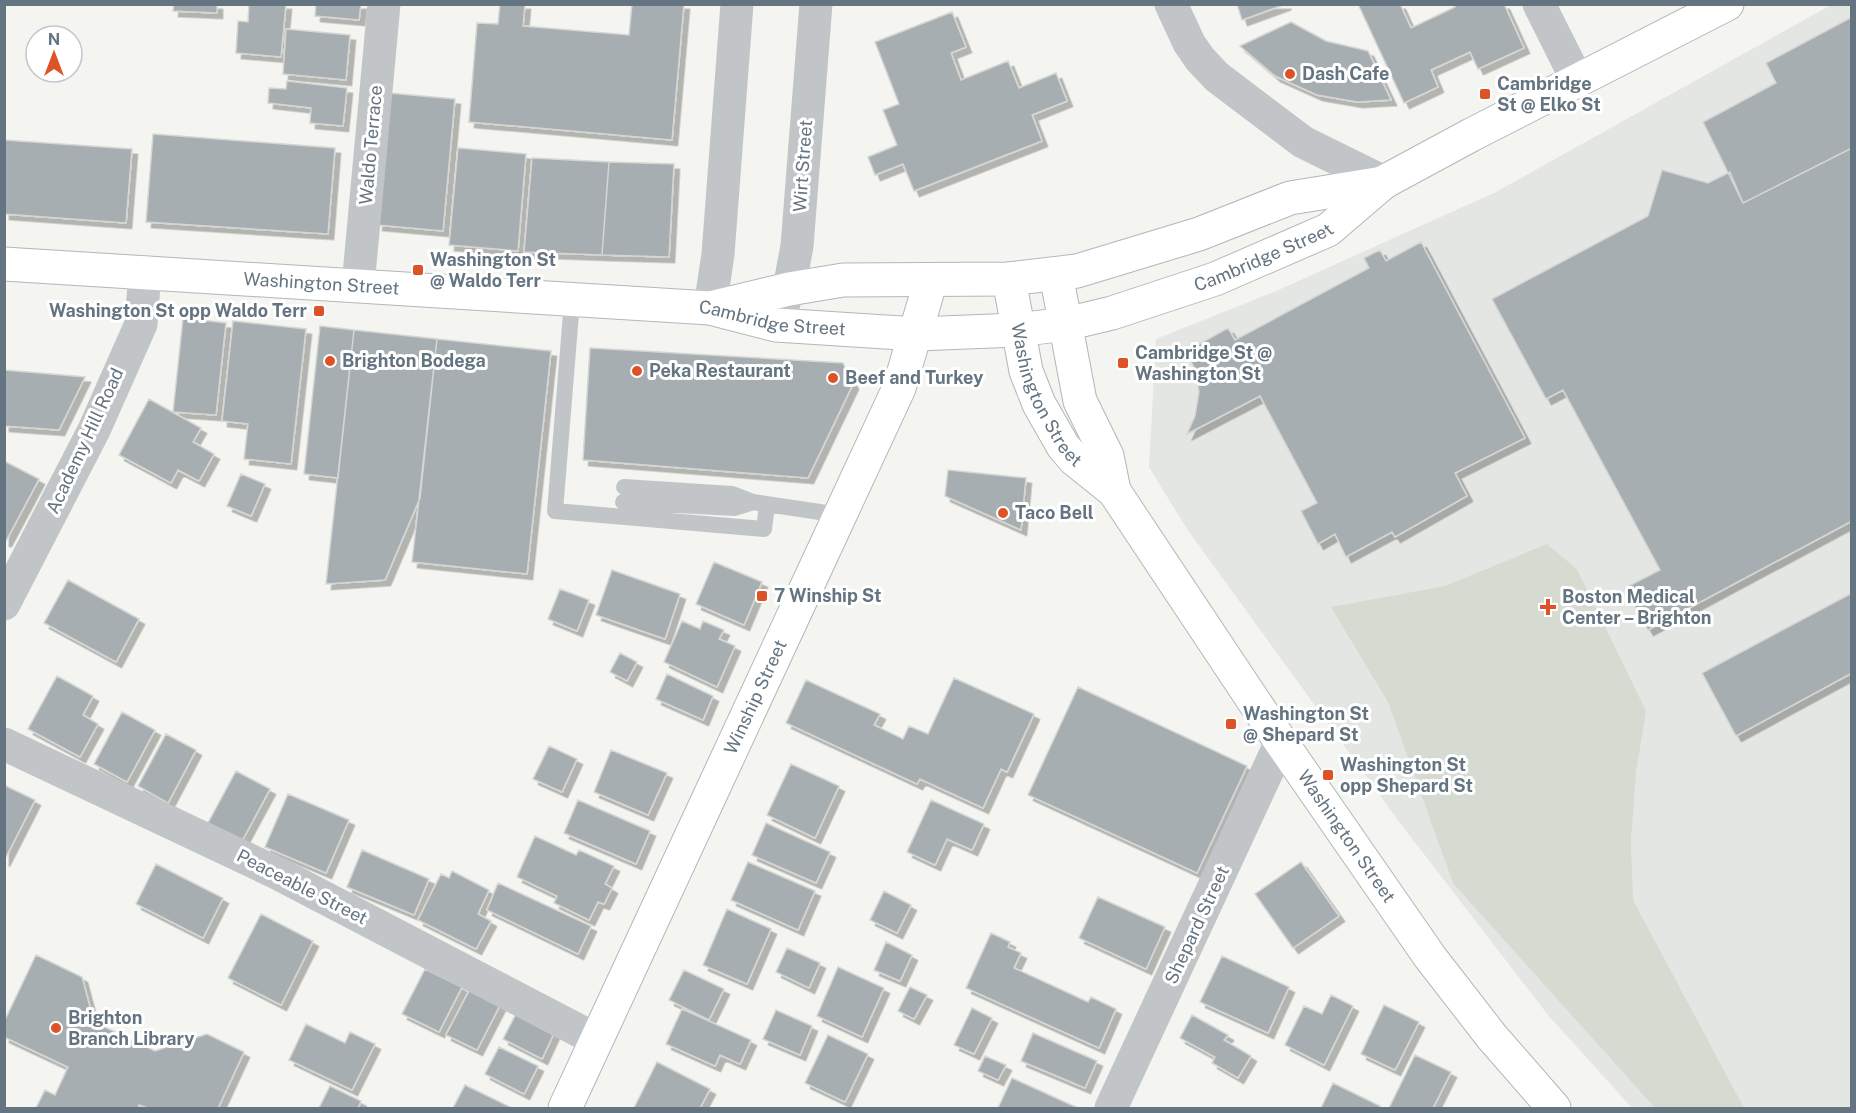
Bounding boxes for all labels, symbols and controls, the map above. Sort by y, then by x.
north arrow [24,24,84,84]
text: N [48,30,60,49]
place label: Dash Cafe [1302,63,1389,84]
marker: Dash Cafe [1283,67,1297,81]
place label: Cambridge St @ Elko St [1497,73,1601,115]
street label: Waldo Terrace [355,84,386,206]
marker: Cambridge St @ Elko St [1478,87,1492,101]
street label: Wirt Street [789,119,816,213]
street label: Cambridge Street [1191,219,1338,295]
place label: Washington St @ Waldo Terr [430,249,556,291]
marker: Washington St @ Waldo Terr [411,263,425,277]
street label: Washington Street [243,268,400,299]
street label: Cambridge Street [699,296,846,339]
place label: Washington St opp Waldo Terr [49,300,308,321]
marker: Washington St opp Waldo Terr [312,304,326,318]
street label: Washington Street [1007,321,1086,471]
place label: Cambridge St @ Washington St [1135,342,1272,384]
place label: Brighton Bodega [342,350,486,371]
marker: Brighton Bodega [323,354,337,368]
marker: Cambridge St @ Washington St [1116,356,1130,370]
place label: Peka Restaurant [649,360,791,381]
marker: Peka Restaurant [630,364,644,378]
street label: Academy Hill Road [42,365,128,517]
place label: Beef and Turkey [845,367,983,388]
marker: Beef and Turkey [826,371,840,385]
place label: Taco Bell [1015,502,1094,523]
marker: Taco Bell [996,506,1010,520]
place label: 7 Winship St [774,585,882,606]
place label: Boston Medical Center – Brighton [1562,586,1711,628]
marker: 7 Winship St [755,589,769,603]
marker: Boston Medical Center – Brighton [1539,598,1557,616]
street label: Winship Street [720,636,791,757]
place label: Washington St @ Shepard St [1243,703,1369,745]
marker: Washington St @ Shepard St [1224,717,1238,731]
place label: Washington St opp Shepard St [1340,754,1473,796]
street label: Washington Street [1294,766,1400,906]
marker: Washington St opp Shepard St [1321,768,1335,782]
street label: Peaceable Street [233,845,371,929]
street label: Shepard Street [1160,862,1233,987]
place label: Brighton Branch Library [68,1007,194,1049]
marker: Brighton Branch Library [49,1021,63,1035]

